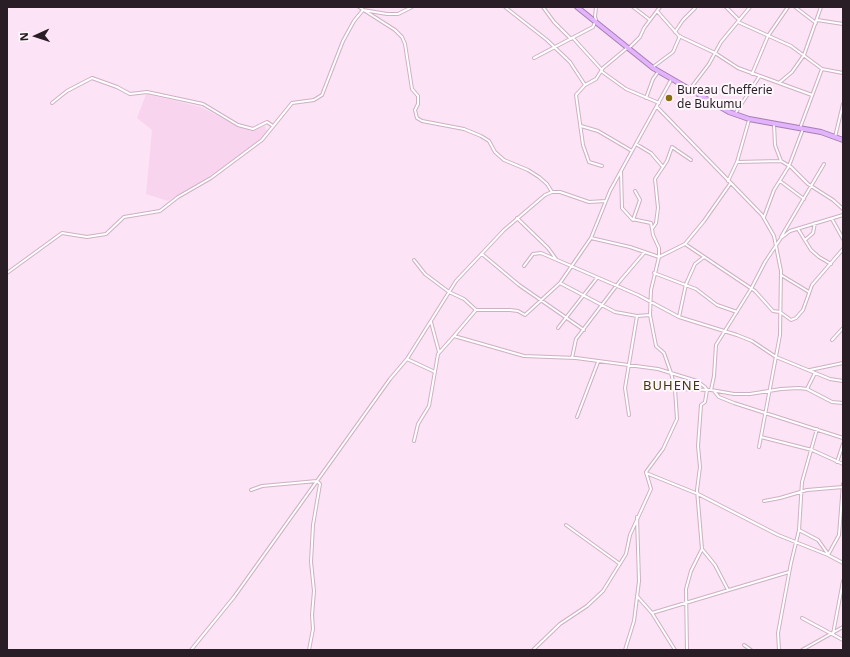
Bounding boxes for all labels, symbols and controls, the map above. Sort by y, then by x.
north arrow [16,16,56,56]
text: N [16,32,31,42]
place label: Bureau Chefferie de Bukumu [677,84,773,112]
marker: Bureau Chefferie de Bukumu [664,93,674,103]
district label: BUHENE [643,378,701,394]

